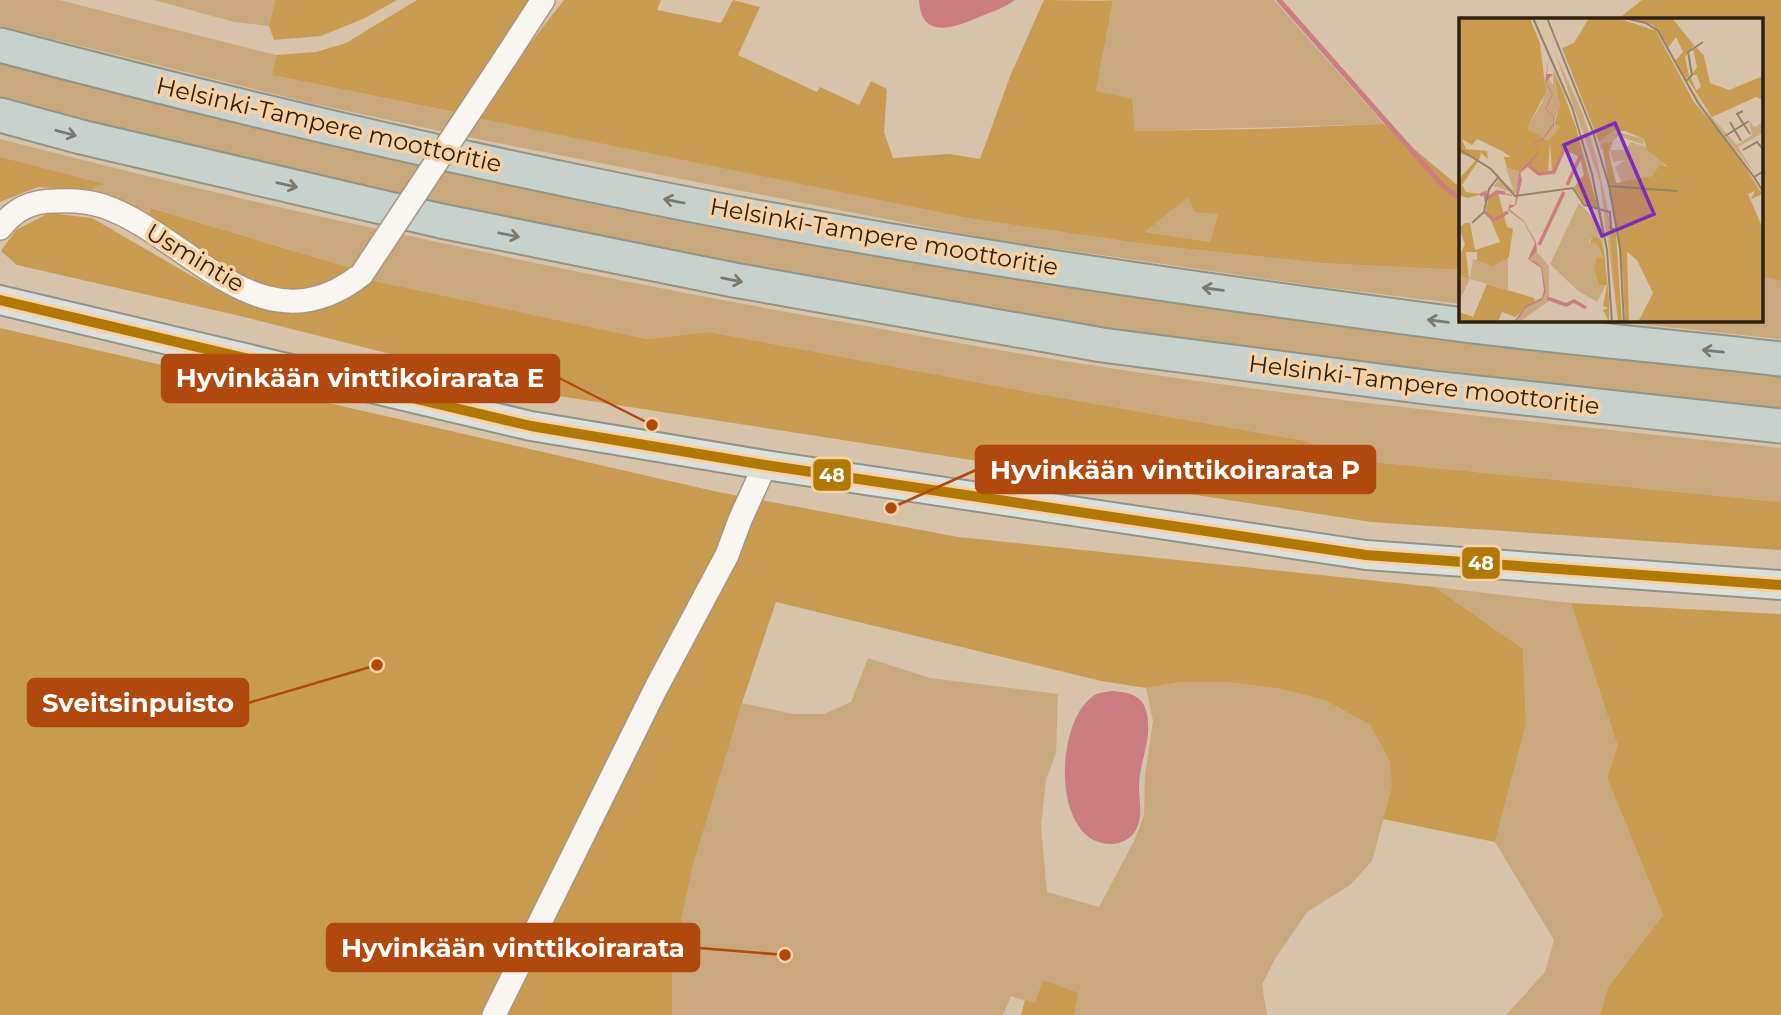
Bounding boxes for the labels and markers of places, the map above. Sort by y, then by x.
callout: Hyvinkään vinttikoirarata E [162,355,559,402]
callout: Hyvinkään vinttikoirarata P [976,446,1375,493]
callout: Sveitsinpuisto [28,679,248,726]
callout: Hyvinkään vinttikoirarata [327,924,699,971]

